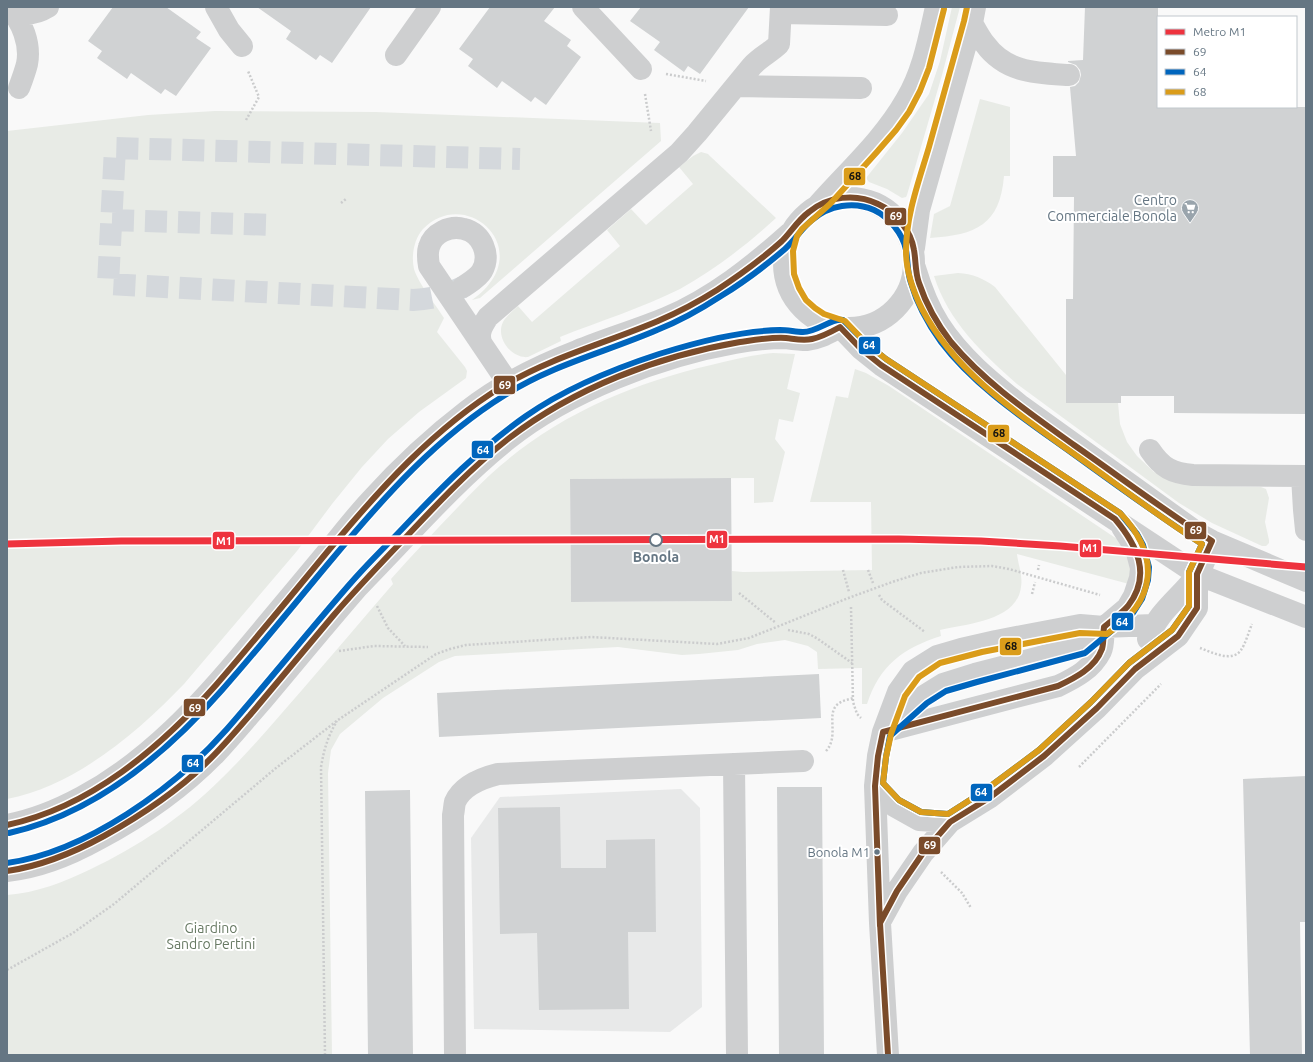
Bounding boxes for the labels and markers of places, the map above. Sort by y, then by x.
place label: Centro Commerciale Bonola [1047,192,1177,224]
supermarket icon: Centro Commerciale Bonola [1180,198,1200,223]
marker: Bonola [649,533,663,547]
place label: Bonola [633,549,679,565]
place label: Bonola M1 [807,845,870,859]
marker: Bonola M1 [872,847,882,857]

